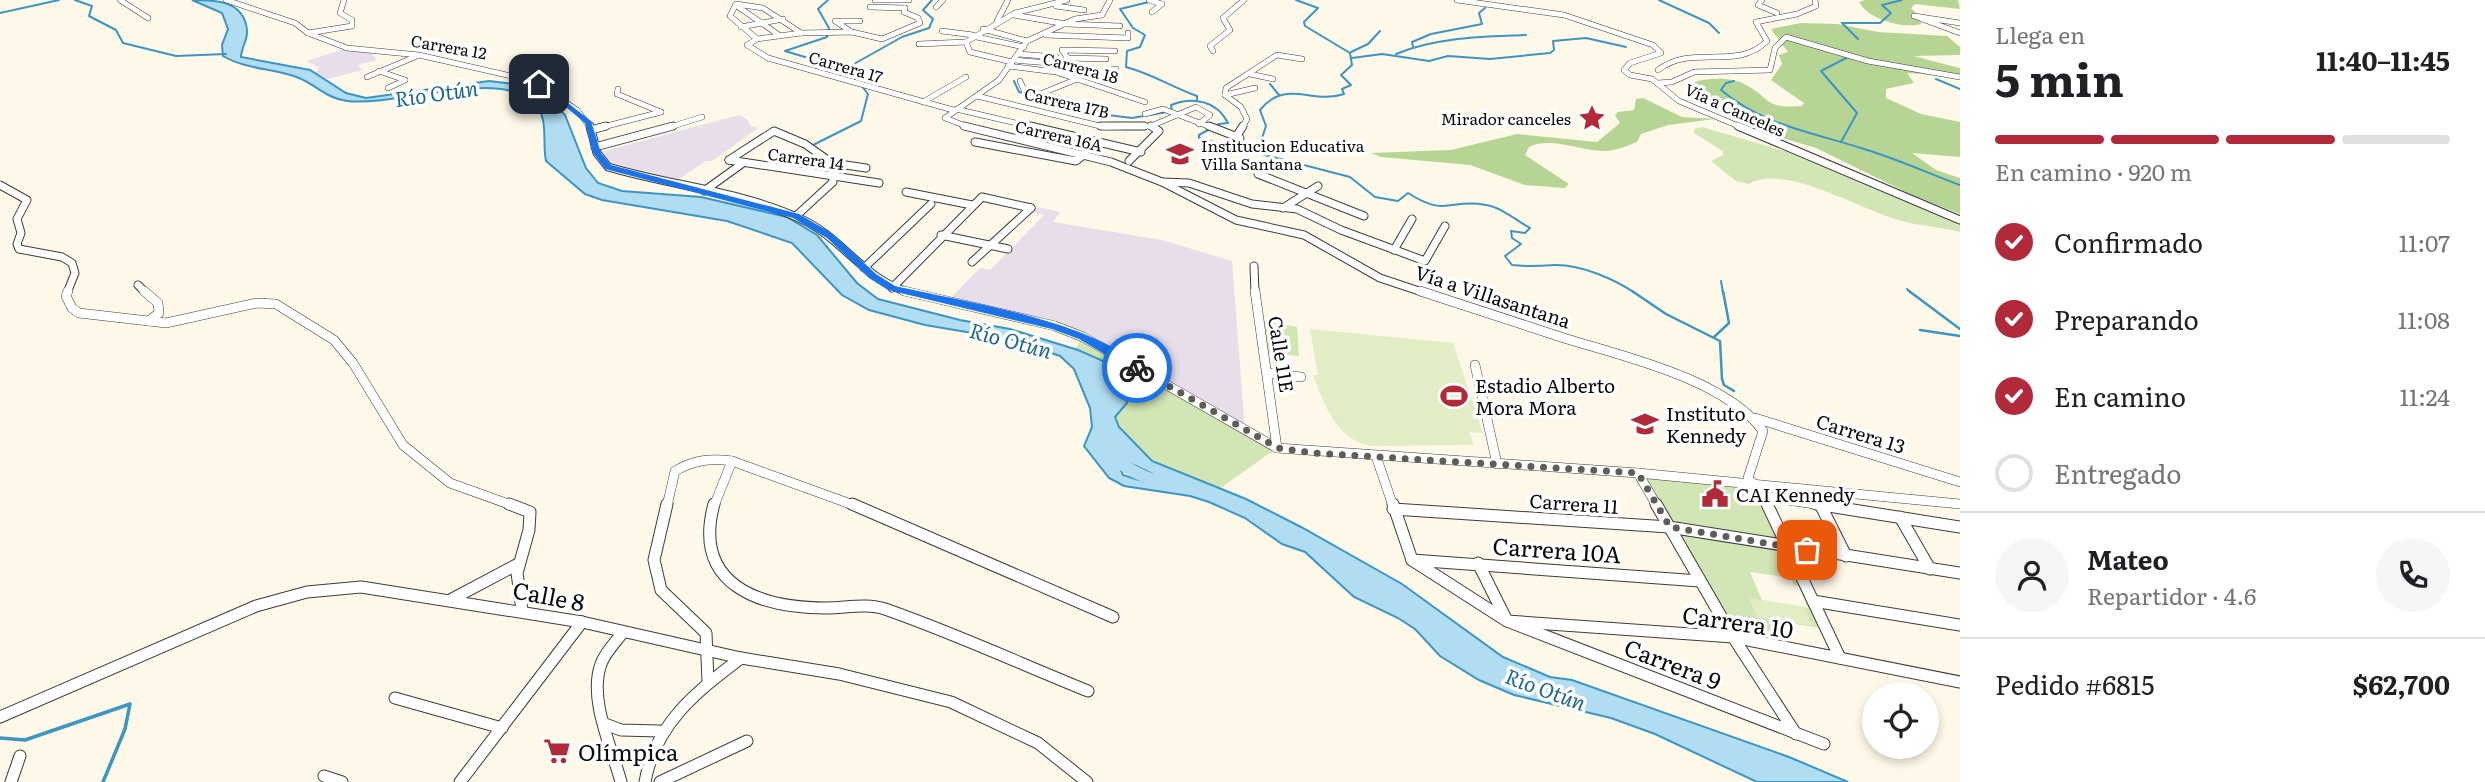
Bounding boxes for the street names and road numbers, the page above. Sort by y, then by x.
street label: Carrera 12 [409,28,489,64]
street label: Carrera 17 [806,44,886,88]
street label: Carrera 18 [1041,45,1122,89]
street label: Vía a Canceles [1681,76,1789,142]
street label: Carrera 17B [1022,81,1112,123]
street label: Carrera 16A [1013,113,1105,157]
street label: Carrera 14 [766,141,846,175]
street label: Vía a Villasantana [1412,258,1575,335]
street label: Calle 11E [1262,314,1302,394]
street label: Carrera 13 [1813,406,1909,460]
street label: Carrera 11 [1529,486,1620,520]
street label: Carrera 10A [1492,528,1622,570]
street label: Calle 8 [510,571,588,619]
street label: Carrera 10 [1680,596,1796,646]
street label: Carrera 9 [1620,629,1726,697]

